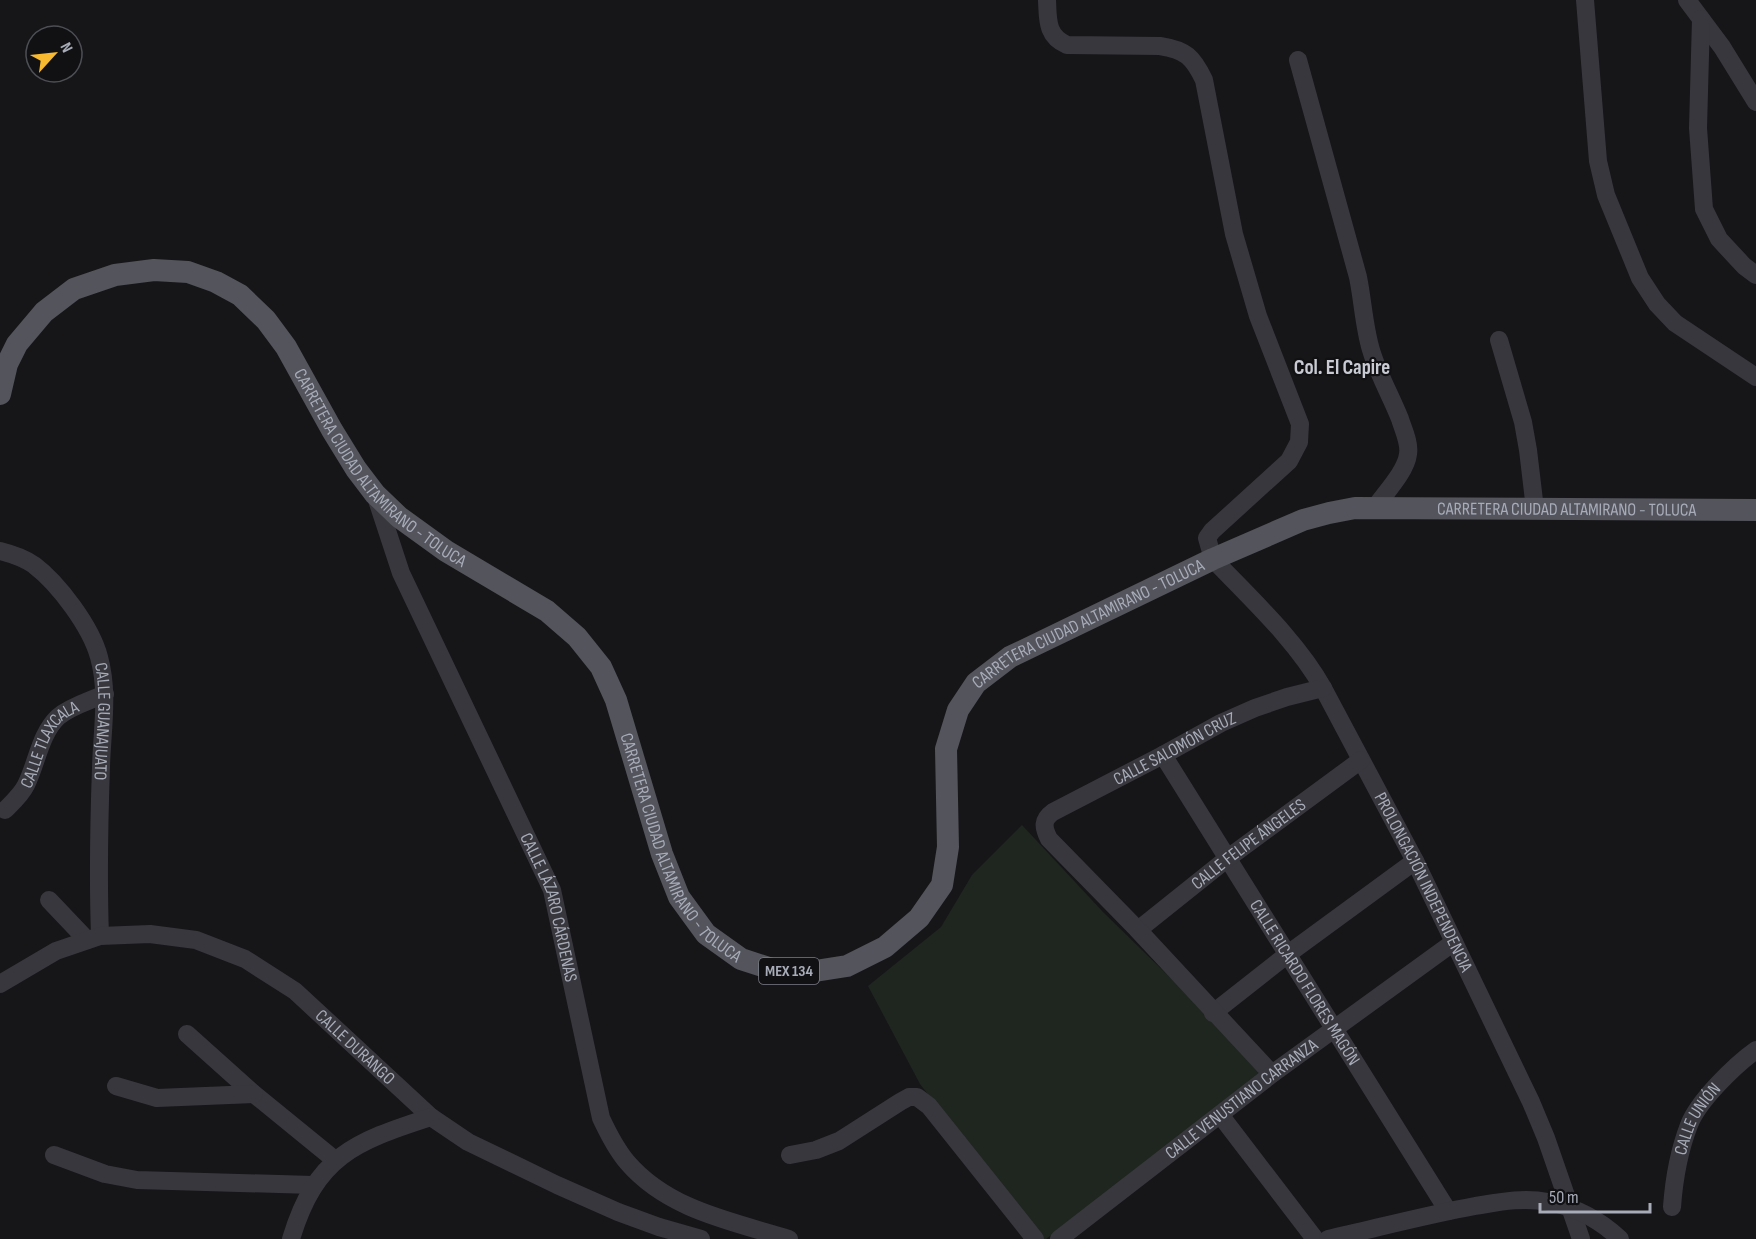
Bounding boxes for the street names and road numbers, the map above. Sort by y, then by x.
street label: CARRETERA CIUDAD ALTAMIRANO - TOLUCA [289,365,471,571]
street label: CARRETERA CIUDAD ALTAMIRANO - TOLUCA [1437,498,1697,520]
street label: CARRETERA CIUDAD ALTAMIRANO - TOLUCA [968,554,1208,693]
street label: CALLE GUANAJUATO [90,661,115,781]
street label: CALLE TLAXCALA [16,696,82,791]
street label: CALLE SALOMÓN CRUZ [1110,707,1239,789]
street label: CARRETERA CIUDAD ALTAMIRANO - TOLUCA [616,730,746,967]
street label: PROLONGACIÓN INDEPENDENCIA [1370,789,1477,976]
street label: CALLE FELIPE ÁNGELES [1187,794,1310,894]
street label: CALLE LÁZARO CÁRDENAS [516,829,582,984]
street label: CALLE RICARDO FLORES MAGÓN [1245,895,1365,1069]
road number: MEX 134 [759,958,819,984]
street label: CALLE DURANGO [311,1005,399,1089]
street label: CALLE VENUSTIANO CARRANZA [1161,1034,1322,1163]
street label: CALLE UNIÓN [1670,1078,1725,1157]

